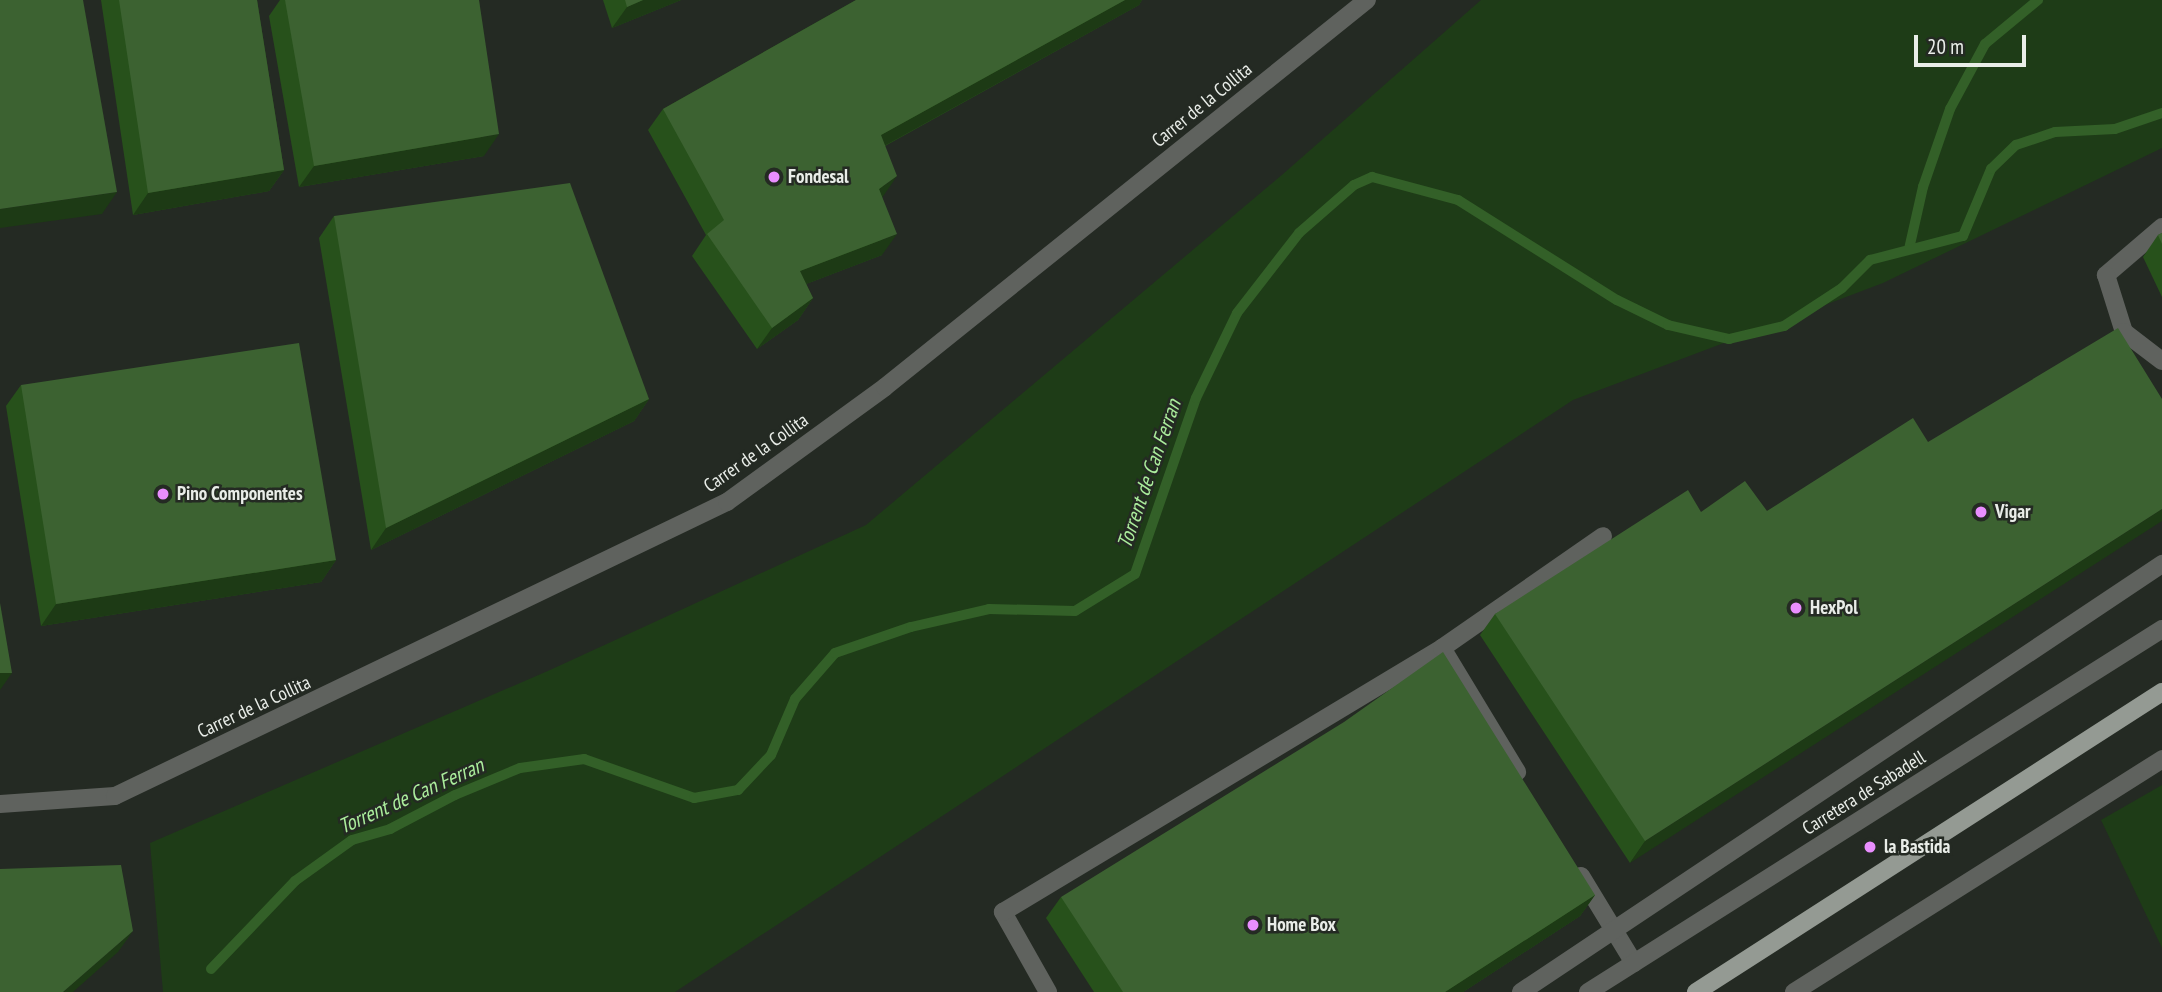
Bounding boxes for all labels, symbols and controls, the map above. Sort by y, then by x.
scale bar [1917,21,2029,65]
text: 20 m [1927,33,1964,60]
street label: Carrer de la Collita [1147,58,1257,152]
place label: Fondesal [788,166,849,188]
marker: Fondesal [766,169,782,185]
water label: Torrent de Can Ferran [1112,396,1186,552]
street label: Carrer de la Collita [700,409,812,497]
place label: Pino Componentes [177,483,303,505]
marker: Pino Componentes [155,486,171,502]
place label: Vigar [1995,501,2031,523]
marker: Vigar [1973,504,1989,520]
place label: HexPol [1810,597,1858,619]
marker: HexPol [1788,600,1804,616]
street label: Carrer de la Collita [194,671,314,743]
street label: Carretera de Sabadell [1798,746,1930,840]
water label: Torrent de Can Ferran [335,753,487,839]
place label: la Bastida [1884,836,1950,858]
marker: la Bastida [1862,839,1878,855]
place label: Home Box [1267,914,1336,936]
marker: Home Box [1245,917,1261,933]

